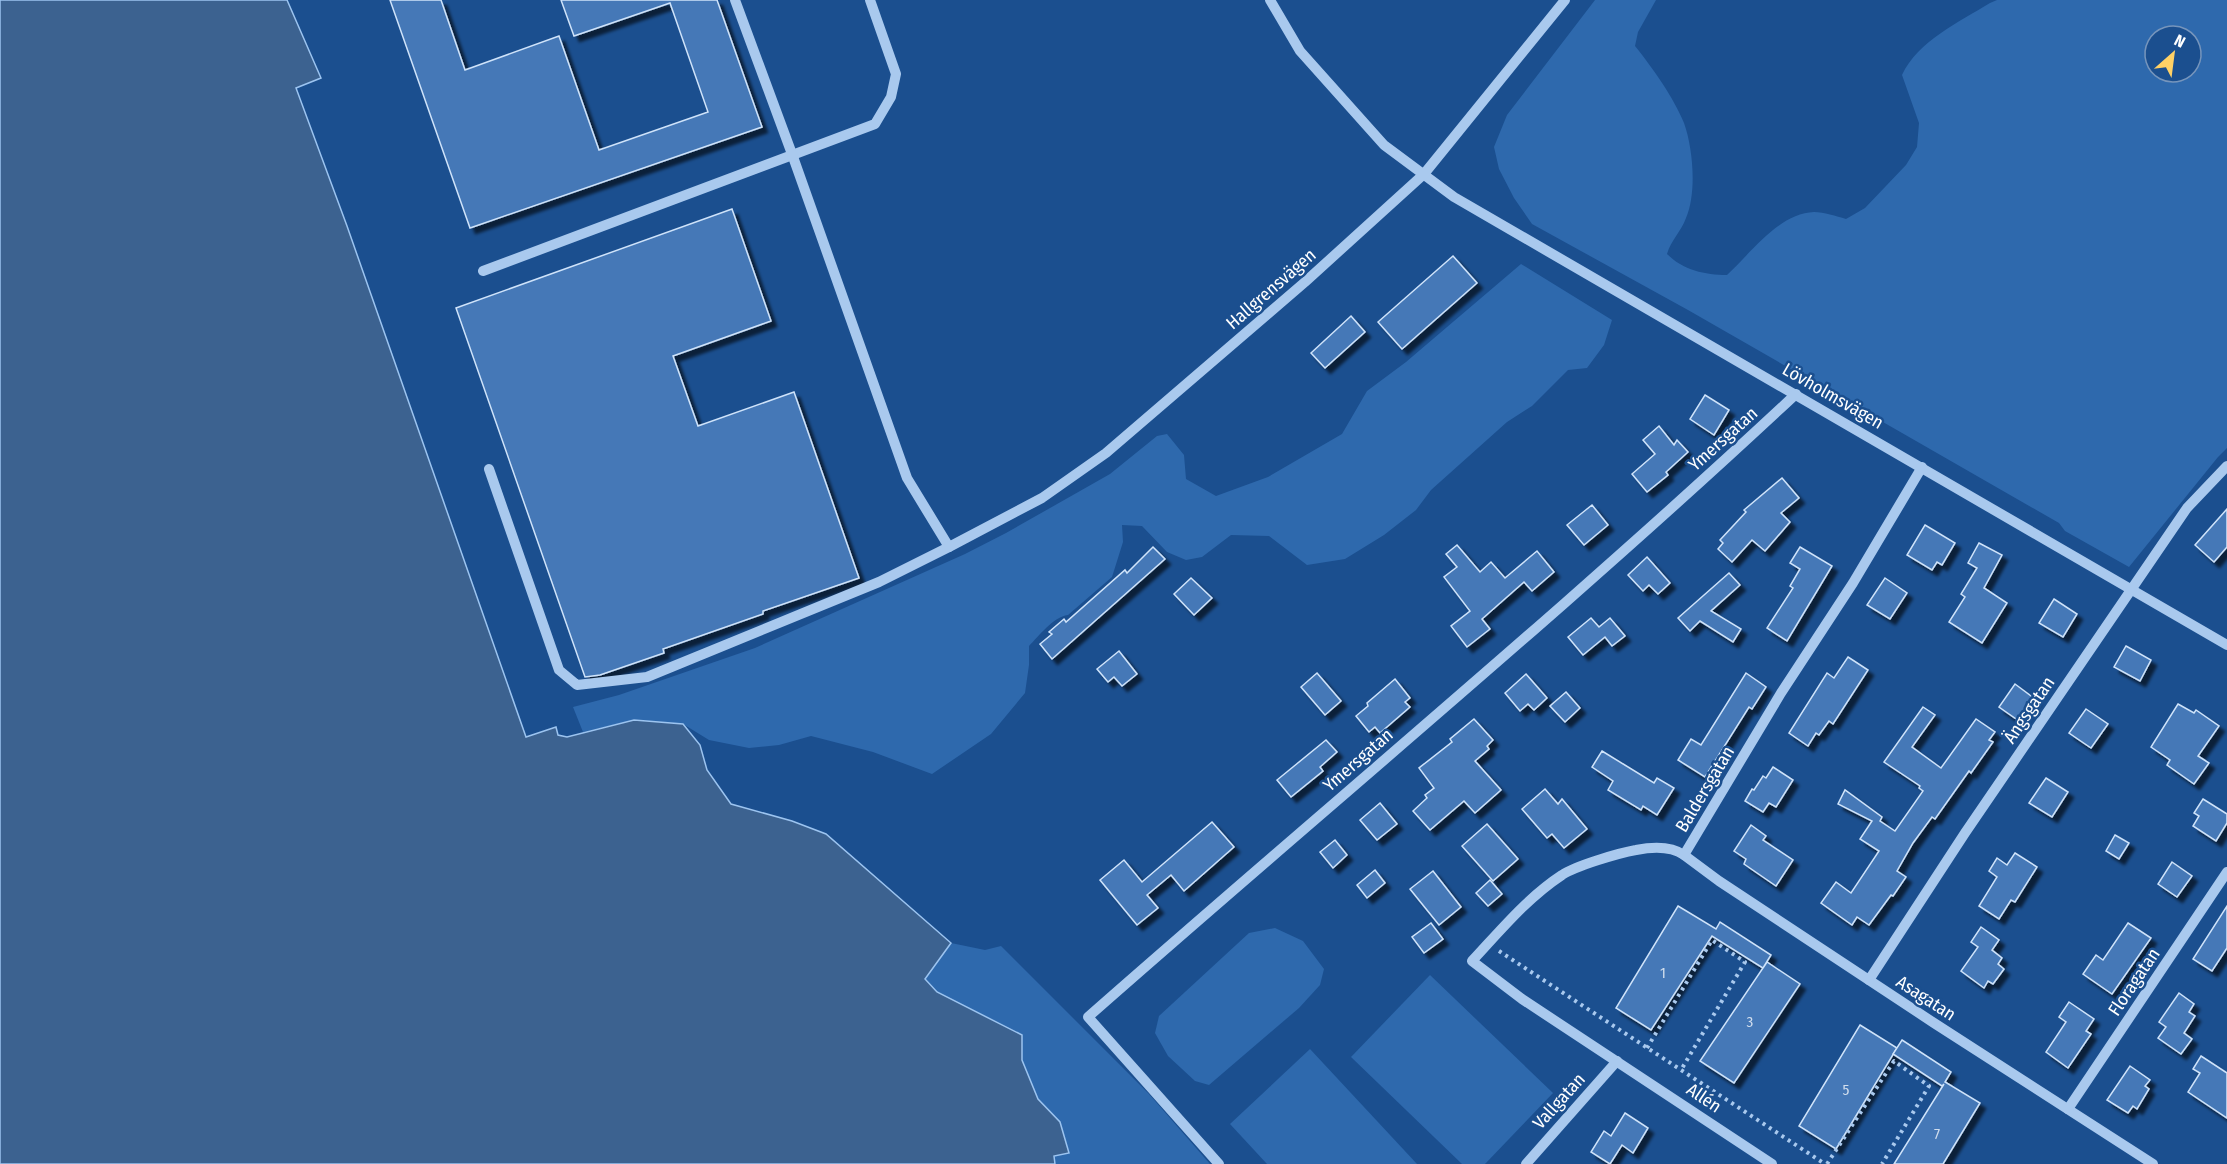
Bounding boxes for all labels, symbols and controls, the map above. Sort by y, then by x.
north arrow [2143,24,2203,84]
text: N [2171,31,2189,52]
street label: Hallgrensvägen [1221,244,1321,334]
street label: Lövholmsvägen [1779,358,1887,434]
street label: Ymersgatan [1684,402,1762,476]
street label: Ängsgatan [1999,672,2059,748]
street label: Ymersgatan [1319,724,1397,796]
street label: Baldersgatan [1671,742,1739,836]
street label: Floragatan [2103,944,2165,1020]
house number: 1 [1660,964,1666,982]
street label: Asagatan [1892,971,1960,1025]
house number: 3 [1747,1013,1754,1031]
street label: Vallgatan [1528,1069,1590,1133]
street label: Allén [1682,1078,1726,1118]
house number: 5 [1843,1081,1850,1099]
house number: 7 [1934,1125,1940,1143]

